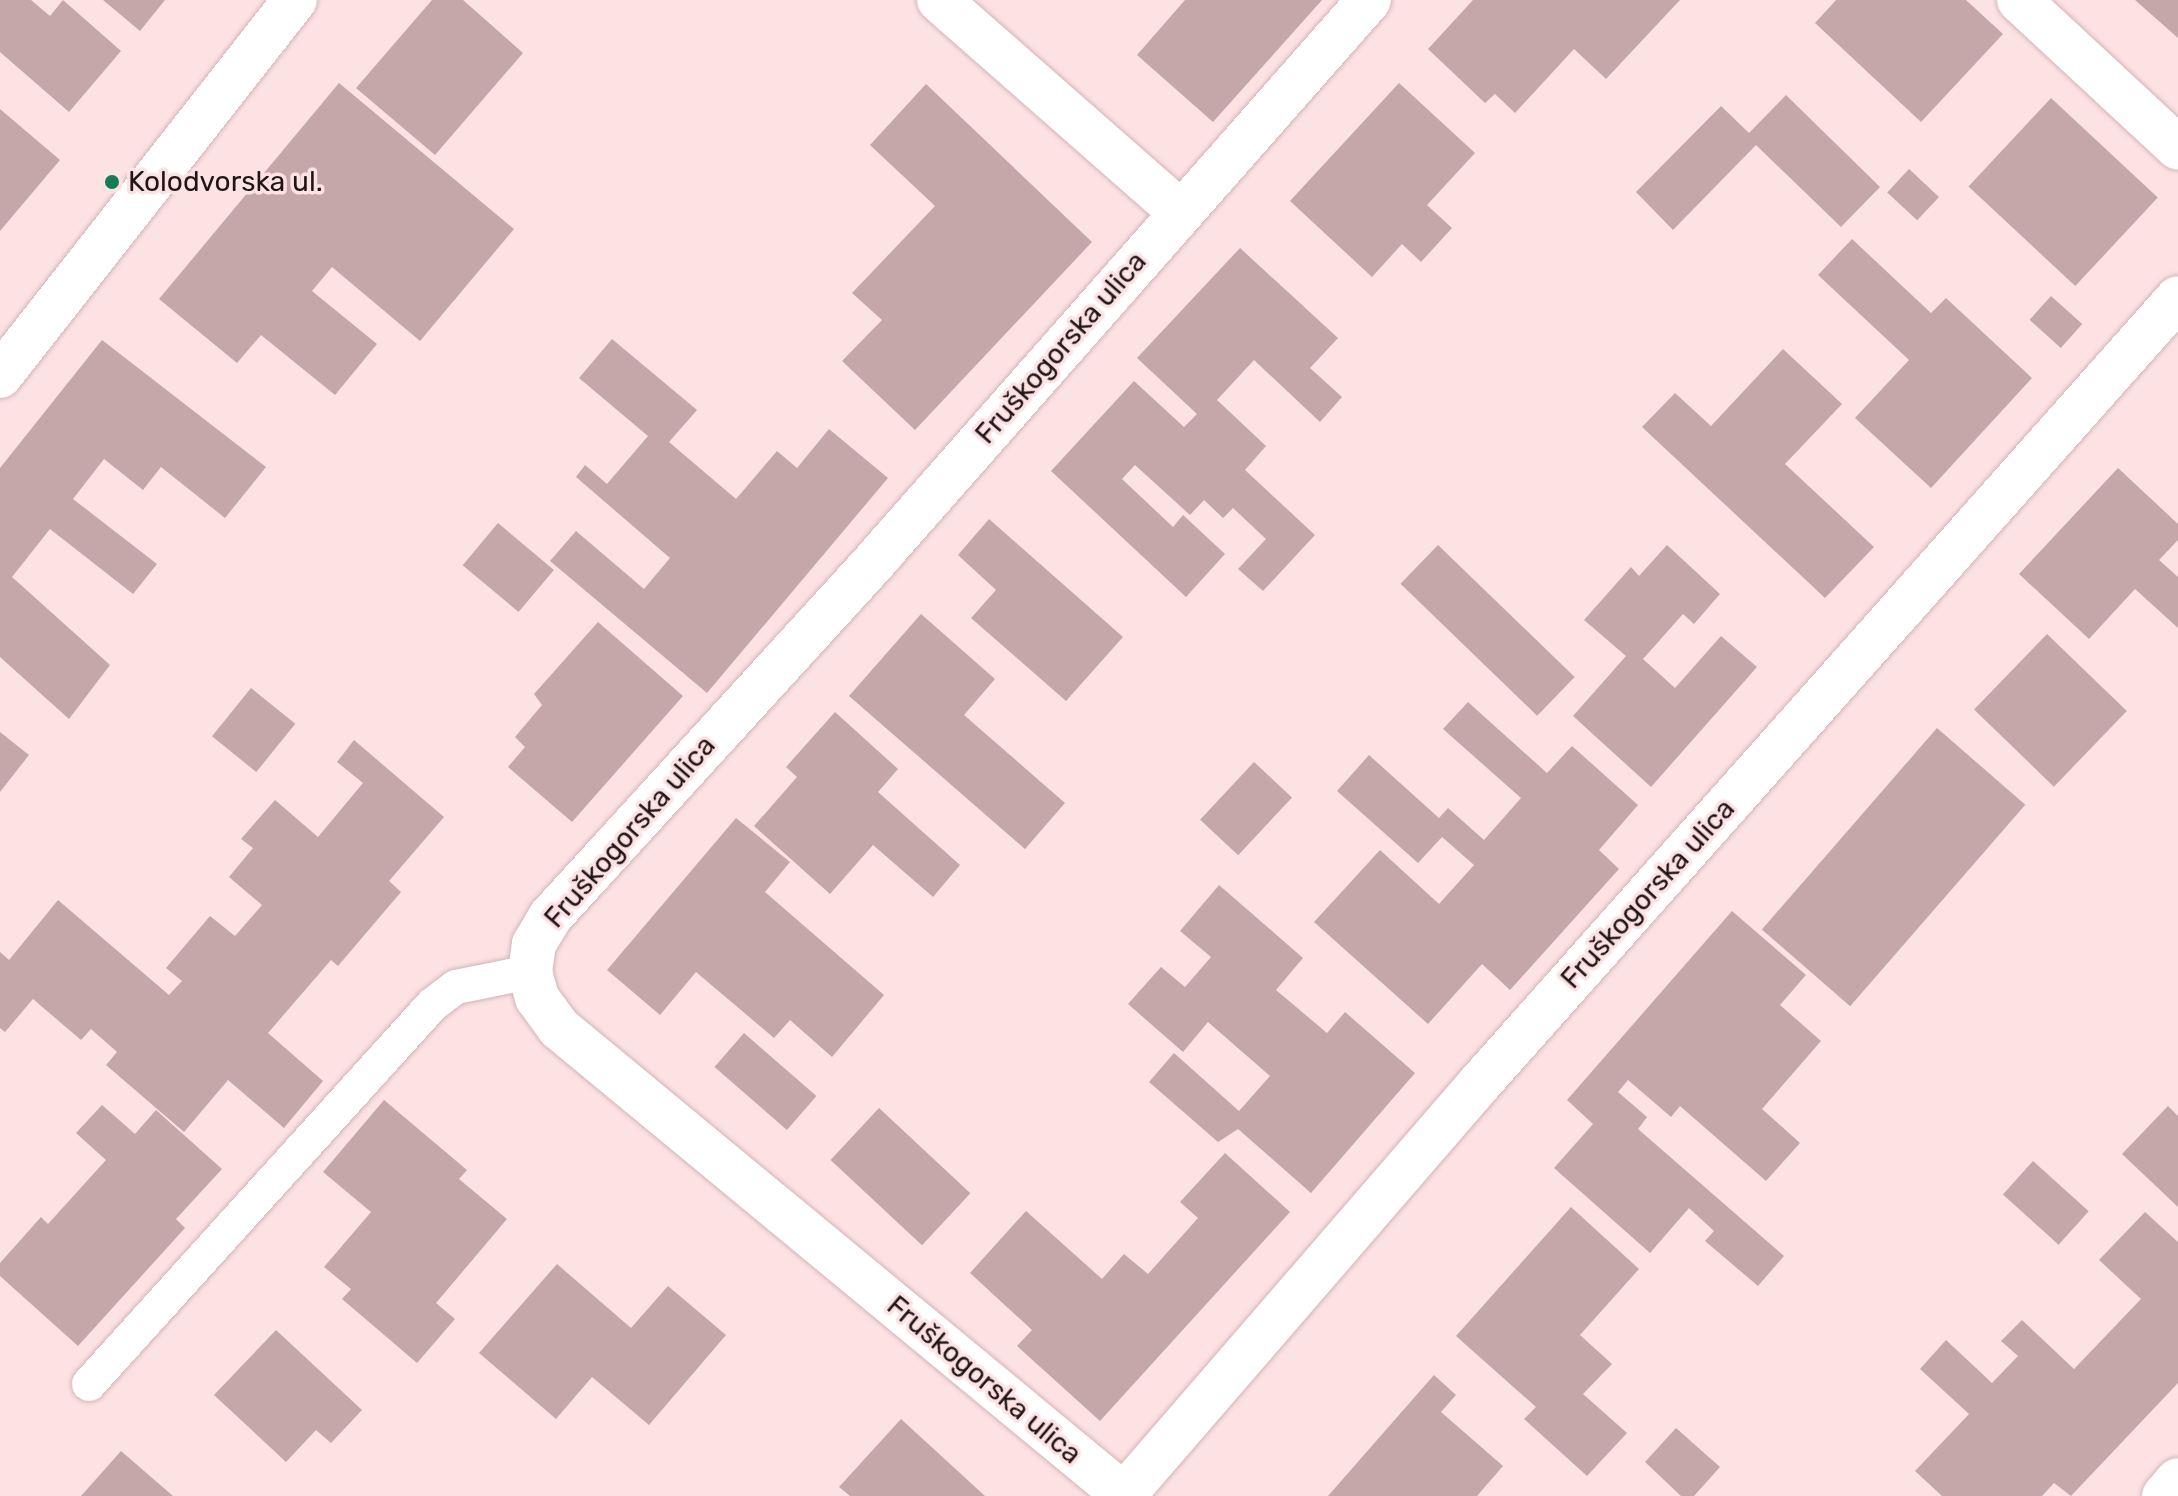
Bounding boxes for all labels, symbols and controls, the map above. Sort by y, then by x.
place label: Kolodvorska ul. [128,165,323,199]
marker: Kolodvorska ul. [103,173,121,191]
street label: Fruškogorska ulica [969,245,1153,451]
street label: Fruškogorska ulica [538,729,722,935]
street label: Fruškogorska ulica [1554,792,1742,996]
street label: Fruškogorska ulica [880,1289,1088,1471]

